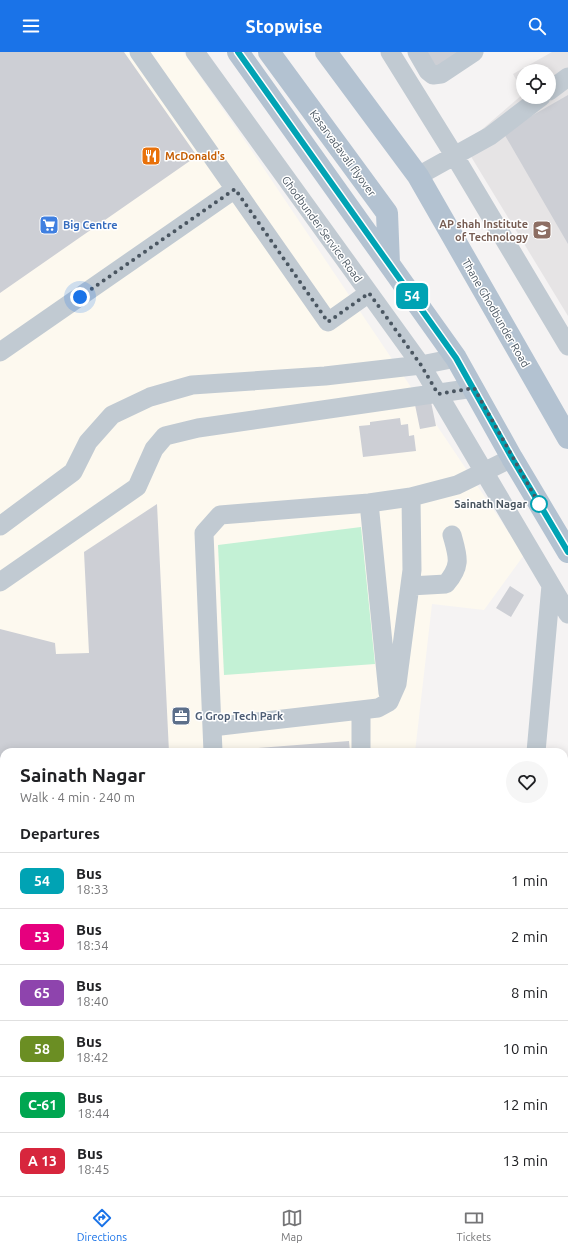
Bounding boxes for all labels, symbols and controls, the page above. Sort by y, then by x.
icon: menu [20,15,42,37]
icon: search [526,15,548,37]
text: Stopwise [245,16,323,36]
map controls [516,64,556,104]
button: locate [516,64,556,104]
street label: Kasarvadavali flyover [308,108,379,199]
restaurant icon: McDonald's [140,145,162,167]
place label: McDonald's [165,150,225,162]
street label: Ghodbunder Service Road [280,174,364,284]
supermarket icon: Big Centre [38,214,60,236]
place label: AP shah Institute of Technology [439,218,528,243]
place label: Big Centre [63,219,118,231]
school or university icon: AP shah Institute of Technology [531,219,553,241]
street label: Thane Ghodbunder Road [460,257,532,369]
line badge: 54 [394,283,430,309]
your location [70,287,90,307]
text: 54 [404,288,420,304]
marker: Sainath Nagar [530,495,548,513]
place label: Sainath Nagar [454,498,527,510]
office icon: G Grop Tech Park [170,705,192,727]
place label: G Grop Tech Park [195,710,284,722]
button: heart [506,761,548,803]
text: Sainath Nagar [20,764,146,786]
text: Walk · 4 min · 240 m [20,790,135,804]
text: Departures [20,825,100,842]
text: Bus [76,865,102,882]
text: 1 min [511,872,548,889]
text: 54 [34,873,50,889]
text: 18:33 [76,882,109,896]
text: Bus [76,921,102,938]
text: 2 min [511,928,548,945]
text: 53 [34,929,50,945]
text: 18:34 [76,938,109,952]
text: Bus [76,977,102,994]
text: 8 min [511,984,548,1001]
text: 65 [34,985,50,1001]
text: 18:40 [76,994,109,1008]
text: Bus [76,1033,102,1050]
text: 10 min [502,1040,548,1057]
text: 58 [34,1041,50,1057]
text: 18:42 [76,1050,109,1064]
text: Bus [77,1089,103,1106]
text: 12 min [502,1096,548,1113]
text: C-61 [28,1097,57,1113]
text: 18:44 [77,1106,110,1120]
text: Bus [77,1145,103,1162]
text: 13 min [502,1152,548,1169]
text: A 13 [28,1153,57,1169]
text: 18:45 [77,1162,109,1176]
tab: Directions [77,1207,127,1243]
tab: Map [281,1207,303,1243]
tab: Tickets [456,1207,491,1243]

